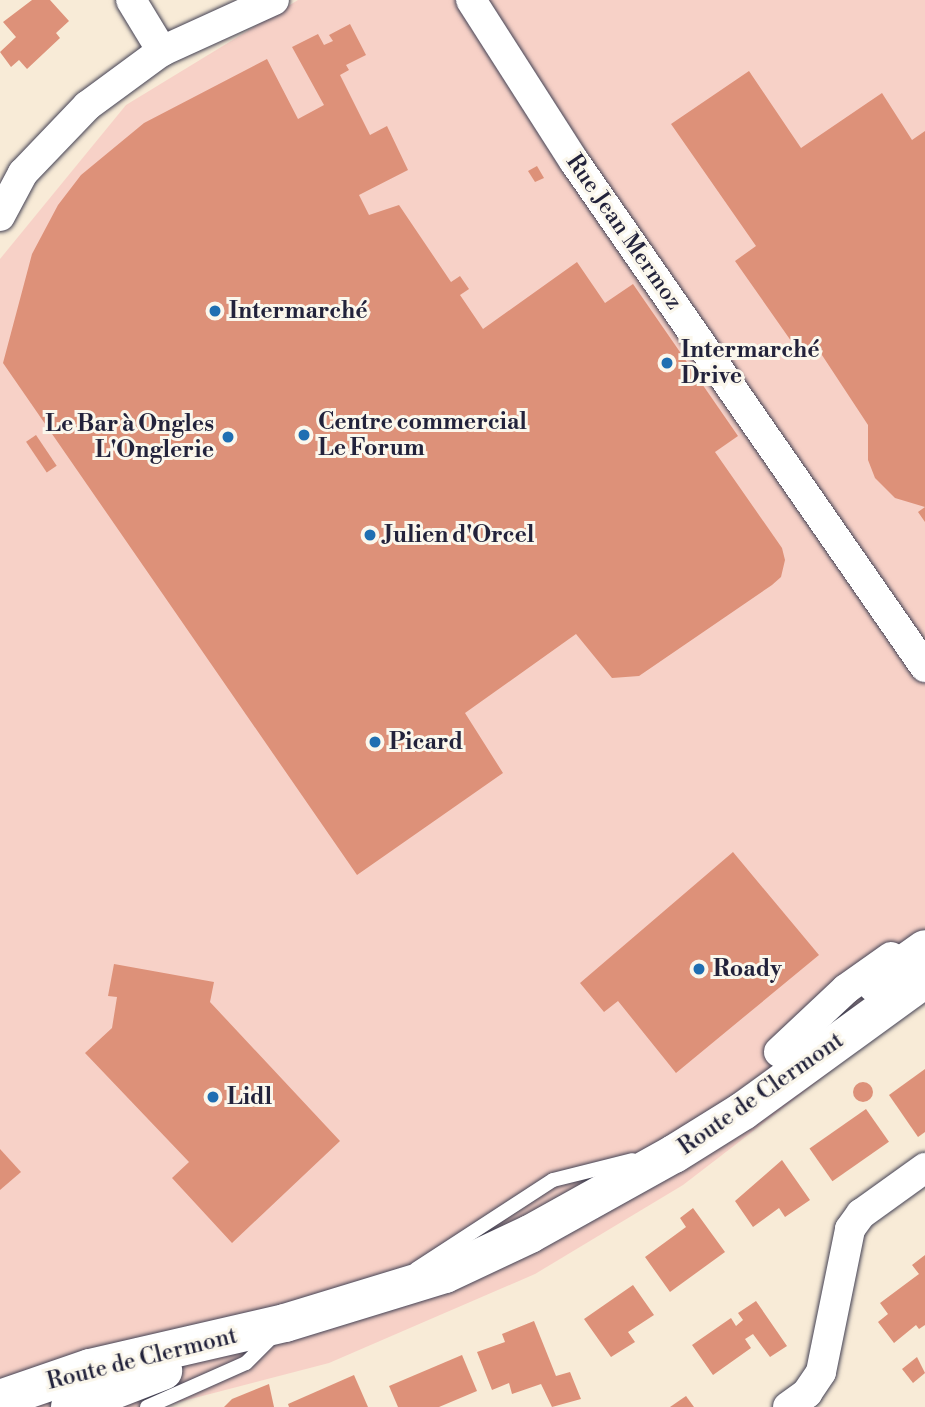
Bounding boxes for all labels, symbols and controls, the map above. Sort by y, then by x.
street label: Rue Jean Mermoz [560,149,688,315]
place label: Intermarché [229,297,368,325]
marker: Intermarché [207,303,223,319]
place label: Intermarché Drive [681,336,820,390]
marker: Intermarché Drive [659,355,675,371]
place label: Centre commercial Le Forum [318,408,527,462]
place label: Le Bar à Ongles L'Onglerie [45,410,214,464]
marker: Centre commercial Le Forum [296,427,312,443]
marker: Le Bar à Ongles L'Onglerie [220,429,236,445]
place label: Julien d'Orcel [384,521,534,549]
marker: Julien d'Orcel [362,527,378,543]
place label: Picard [389,728,463,756]
marker: Picard [367,734,383,750]
place label: Roady [713,955,782,983]
marker: Roady [691,961,707,977]
street label: Route de Clermont [673,1027,849,1161]
place label: Lidl [227,1083,272,1111]
marker: Lidl [205,1089,221,1105]
street label: Route de Clermont [44,1322,240,1396]

